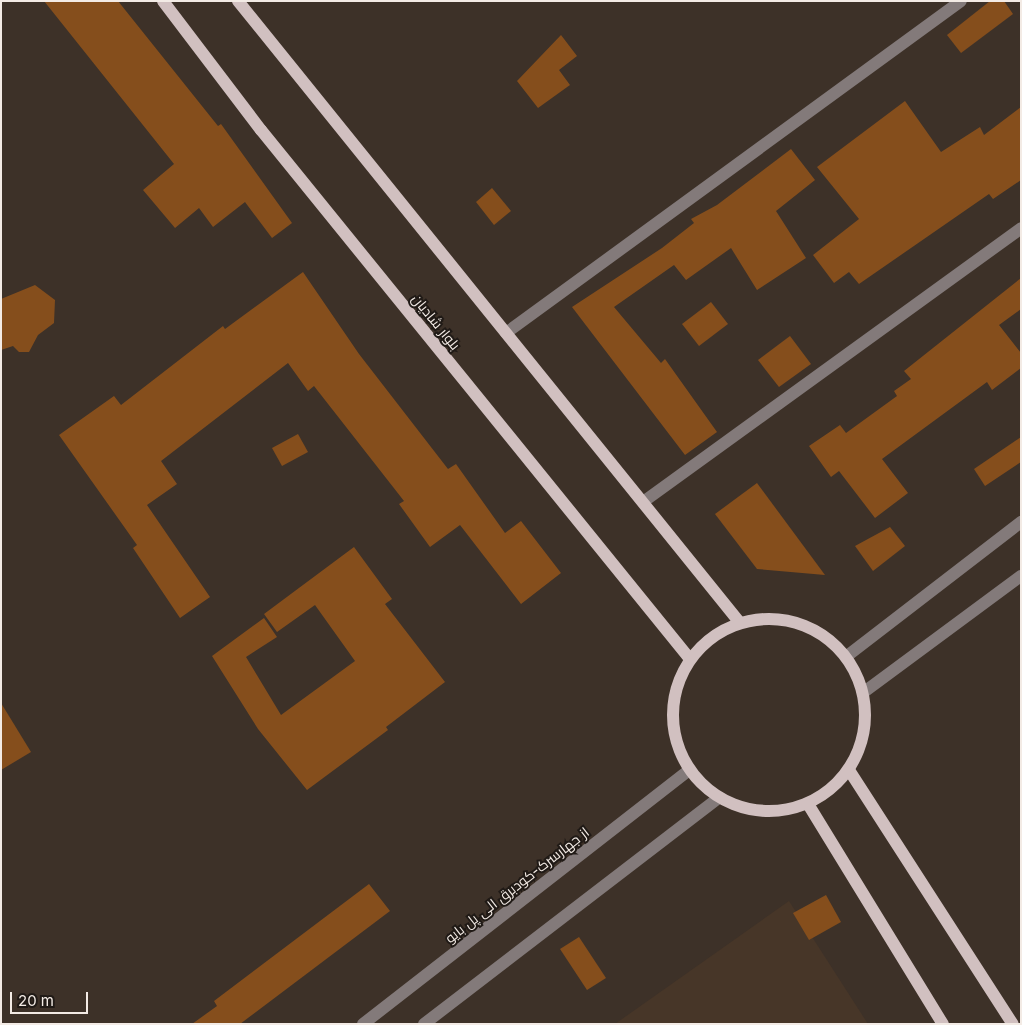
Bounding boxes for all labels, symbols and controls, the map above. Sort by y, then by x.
street label: بلوار شادیان [408,291,464,353]
street label: از جهارسرک-کودبرق الی پل بایو [442,824,592,946]
scale bar [12,982,90,1014]
text: 20 m [18,991,54,1010]

